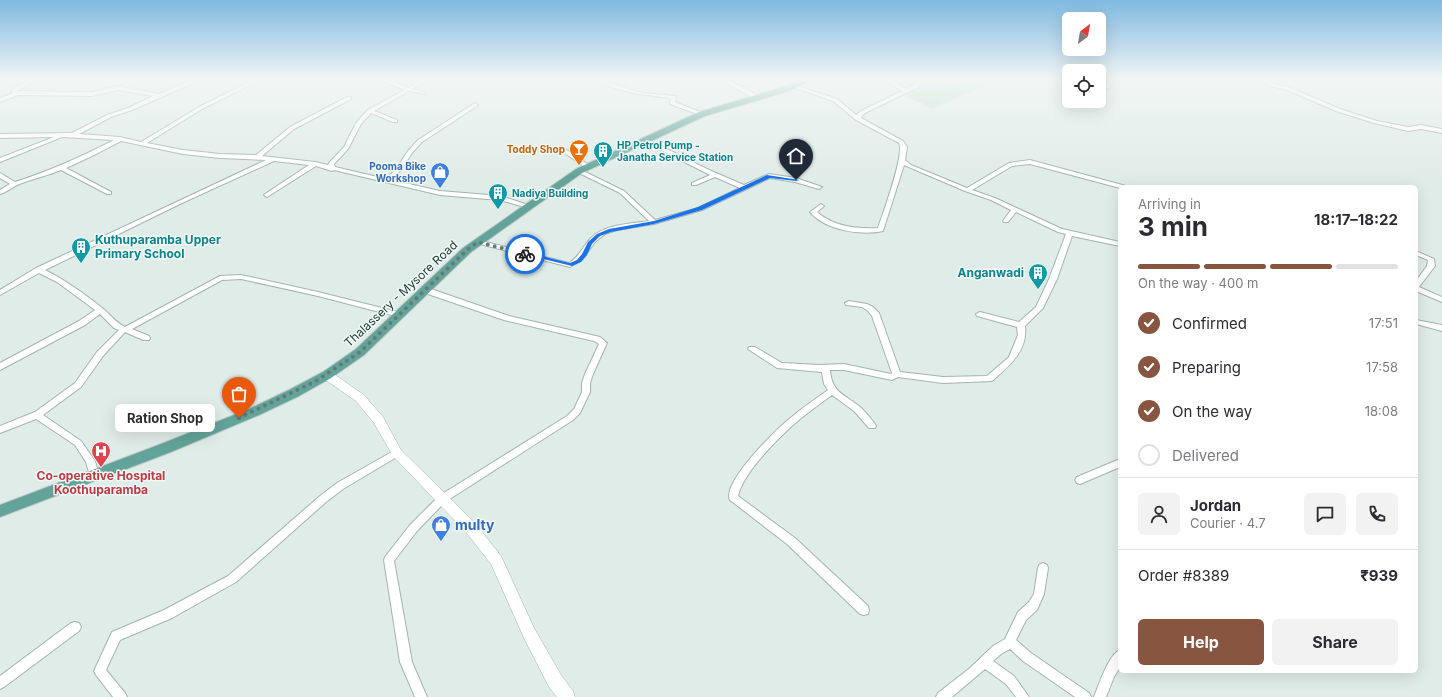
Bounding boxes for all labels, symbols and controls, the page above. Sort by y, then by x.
north arrow [1062,12,1106,56]
map controls [1062,12,1106,108]
button: locate [1062,64,1106,108]
bar icon: Toddy Shop [568,138,590,166]
place label: HP Petrol Pump - Janatha Service Station [617,139,733,163]
pin [779,139,813,180]
building icon: HP Petrol Pump - Janatha Service Station [592,140,614,168]
place label: Toddy Shop [507,143,565,156]
icon: home [785,145,807,167]
place label: Pooma Bike Workshop [369,160,426,184]
shop icon: Pooma Bike Workshop [429,161,451,189]
building icon: Nadiya Building [487,182,509,210]
place label: Nadiya Building [512,187,588,200]
text: Arriving in [1138,196,1201,212]
text: 18:17–18:22 [1314,210,1398,229]
text: 3 min [1138,211,1208,242]
place label: Kuthuparamba Upper Primary School [95,232,221,261]
courier [505,234,545,274]
building icon: Kuthuparamba Upper Primary School [70,236,92,264]
street label: Thalassery - Mysore Road [341,237,460,350]
icon: bike [514,243,536,265]
building icon: Anganwadi [1027,262,1049,290]
place label: Anganwadi [958,265,1024,280]
text: On the way · 400 m [1138,275,1258,291]
icon: check [1138,312,1160,334]
text: Confirmed [1172,314,1247,333]
text: 17:51 [1369,315,1398,331]
icon: check [1138,356,1160,378]
text: Preparing [1172,358,1241,377]
text: 17:58 [1366,359,1398,375]
pin [222,377,256,418]
icon: bag [228,383,250,405]
icon: check [1138,400,1160,422]
text: On the way [1172,402,1252,421]
text: 18:08 [1365,403,1398,419]
callout: Ration Shop [115,404,215,432]
text: Ration Shop [127,410,203,426]
hospital icon: Co-operative Hospital Koothuparamba [90,440,112,468]
text: Delivered [1172,446,1239,465]
place label: Co-operative Hospital Koothuparamba [37,468,165,497]
button: person [1138,493,1180,535]
button: chat [1304,493,1346,535]
button: phone [1356,493,1398,535]
text: Jordan [1190,496,1241,515]
shop icon: multy [430,514,452,542]
text: Courier · 4.7 [1190,515,1266,531]
place label: multy [455,516,495,533]
text: Order #8389 [1138,566,1229,585]
text: ₹939 [1360,566,1398,585]
button: Help [1138,619,1264,665]
button: Share [1272,619,1398,665]

